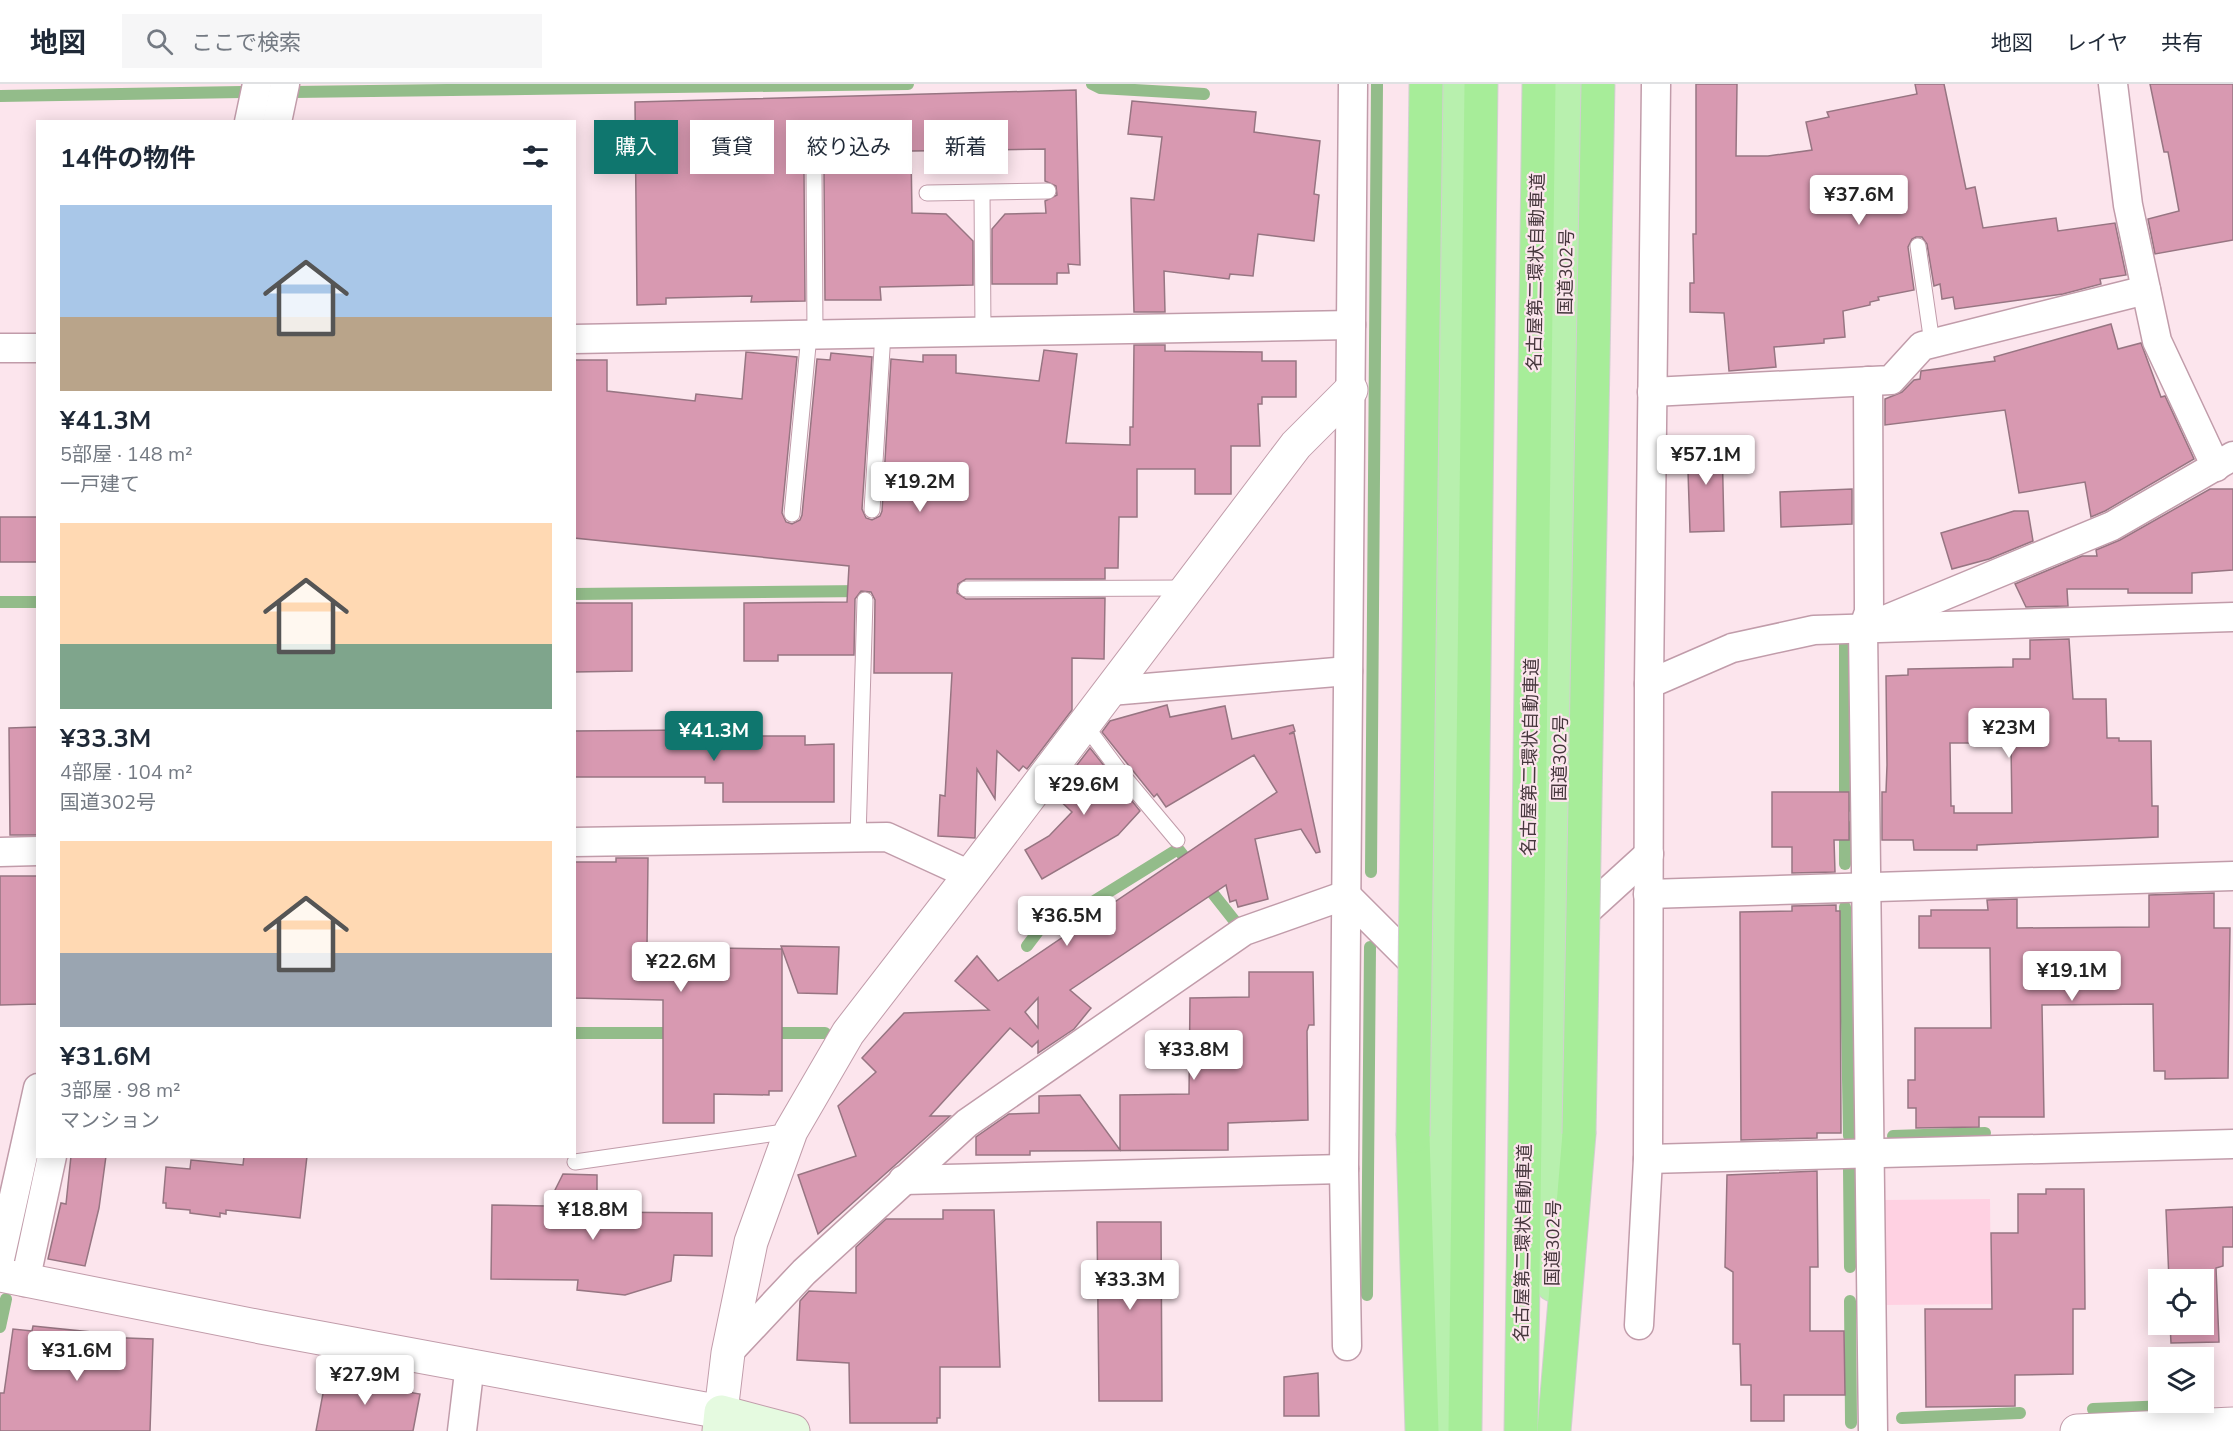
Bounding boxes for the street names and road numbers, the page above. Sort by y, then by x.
street label: 名古屋第二環状自動車道 [1522,173,1550,371]
street label: 国道302号 [1553,229,1579,315]
street label: 名古屋第二環状自動車道 [1516,658,1544,856]
street label: 国道302号 [1547,715,1573,801]
street label: 名古屋第二環状自動車道 [1509,1144,1537,1342]
street label: 国道302号 [1540,1200,1566,1286]

